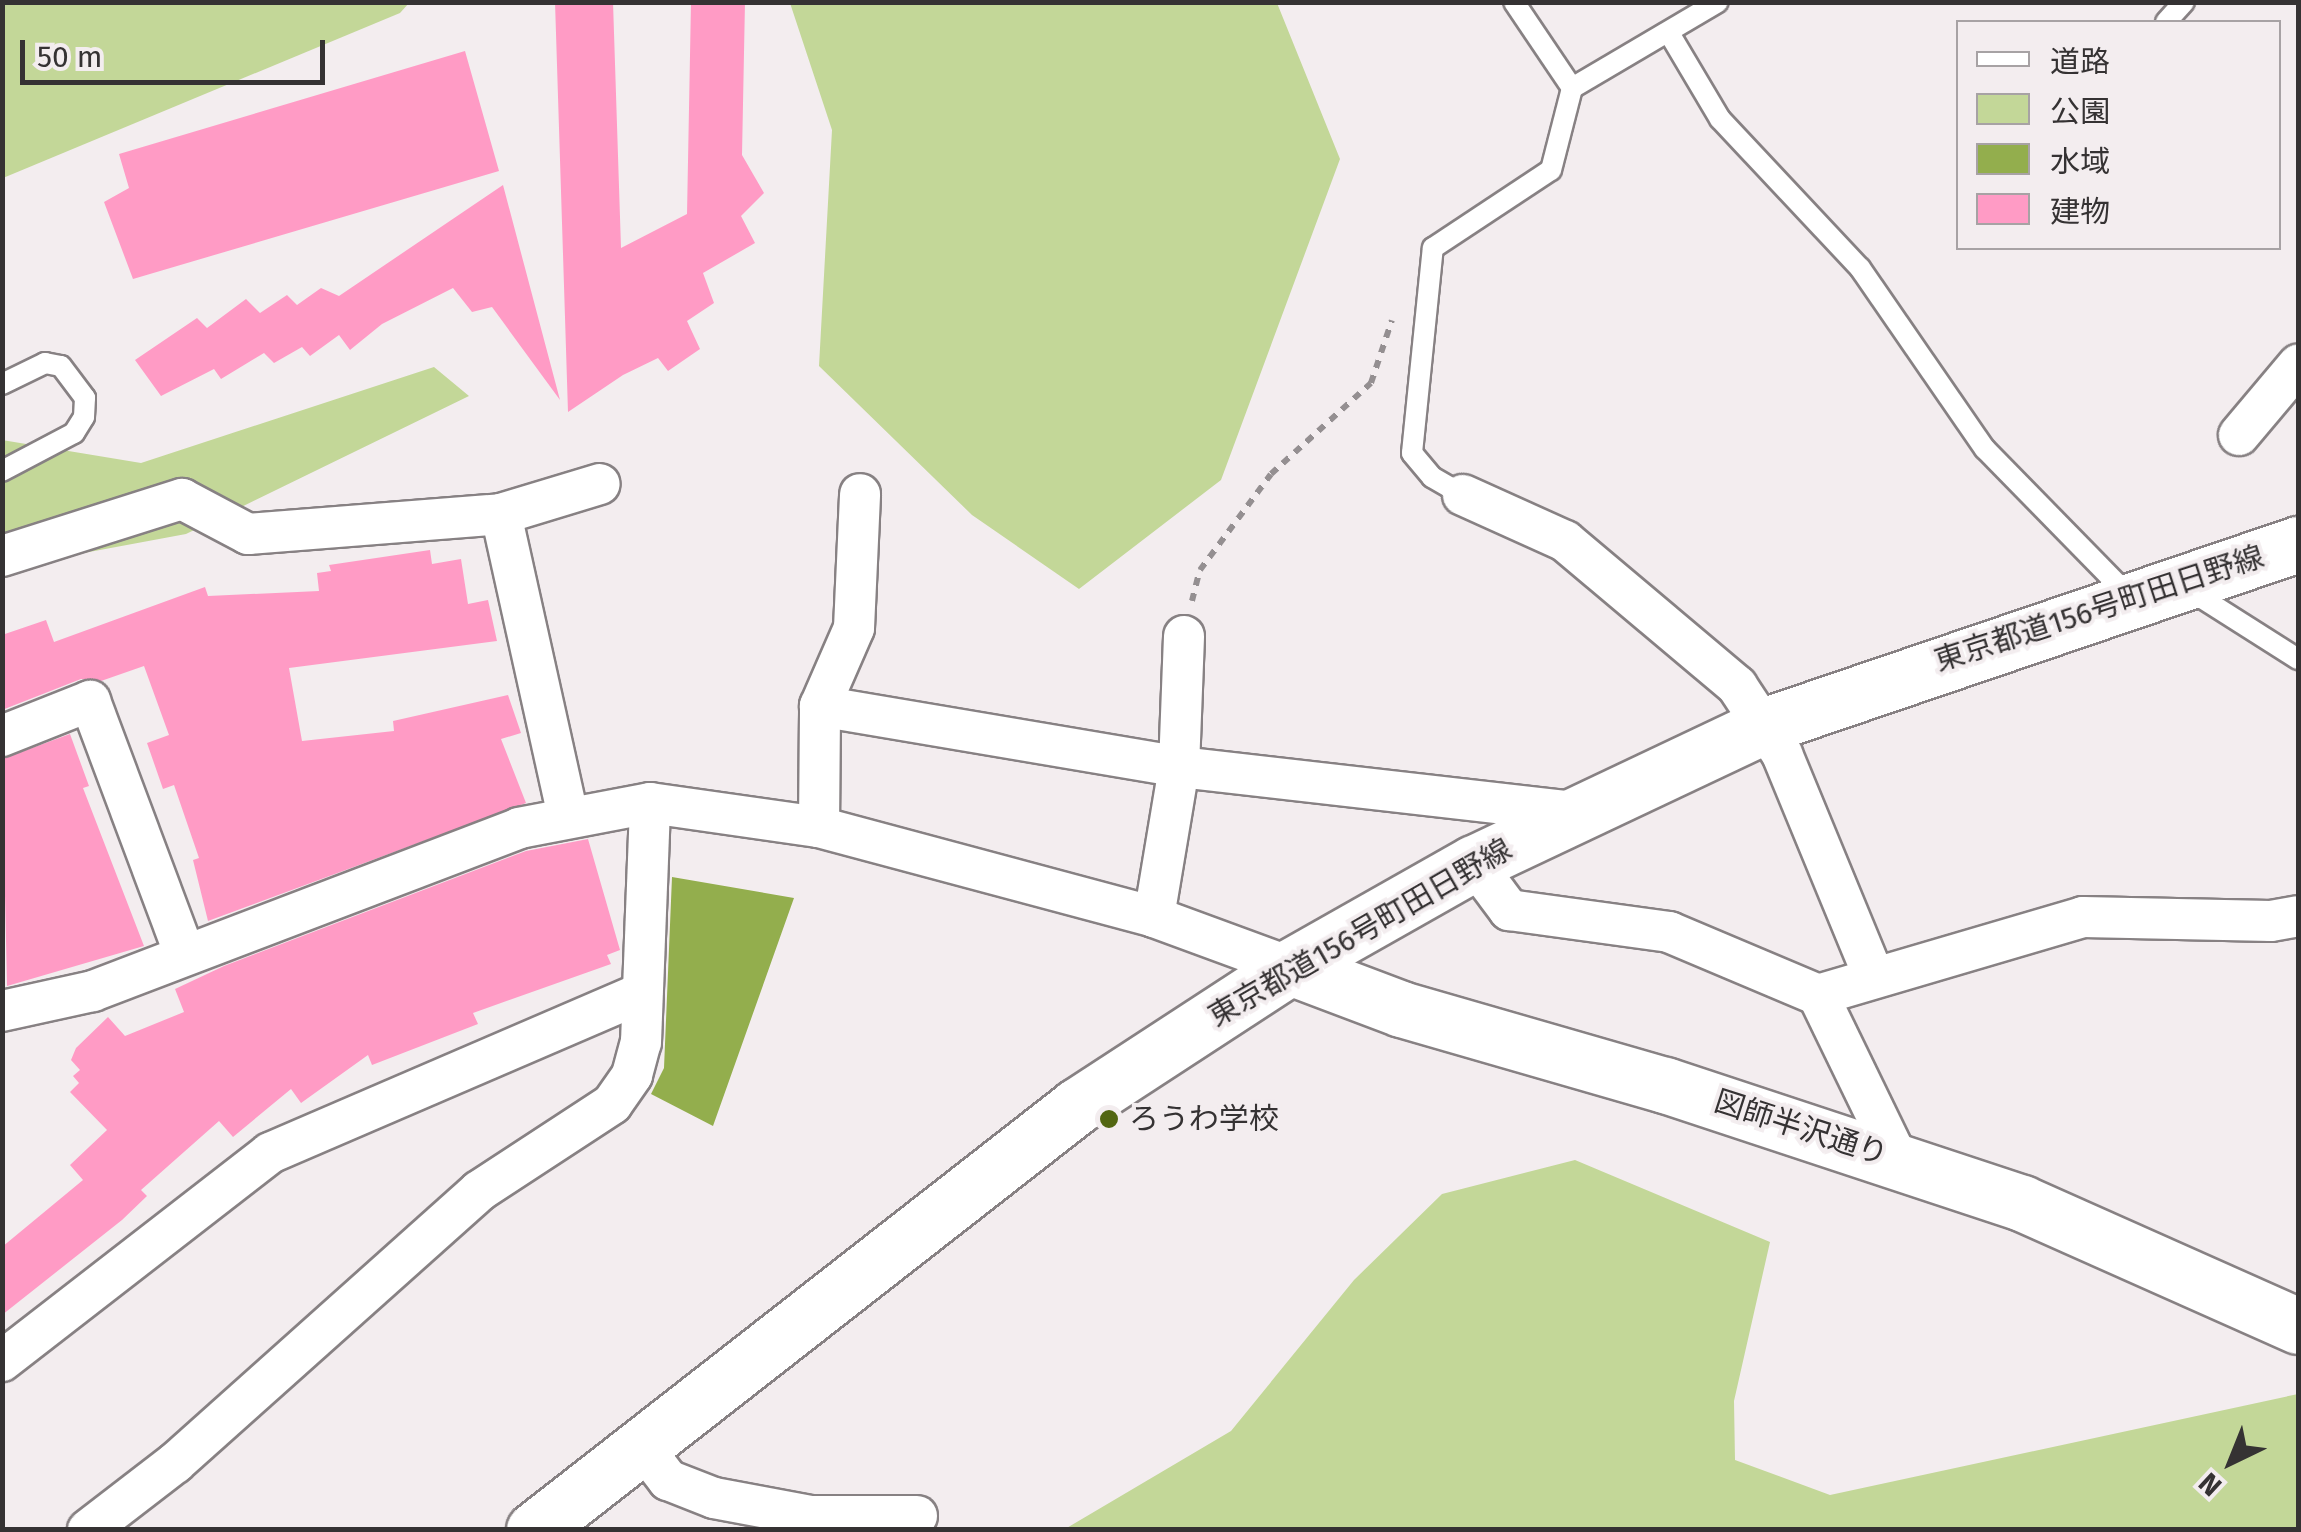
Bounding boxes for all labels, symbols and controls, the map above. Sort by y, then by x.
scale bar [25,20,330,82]
legend [1956,20,2281,250]
text: 50 m [37,39,102,75]
text: 道路 [2050,44,2110,80]
text: 公園 [2050,94,2110,130]
text: 水域 [2050,144,2110,180]
text: 建物 [2050,194,2110,230]
street label: 東京都道156号町田日野線 [1930,539,2268,679]
street label: 東京都道156号町田日野線 [1202,831,1518,1035]
street label: 図師半沢通り [1710,1083,1892,1173]
place label: ろうわ学校 [1129,1101,1279,1137]
marker: ろうわ学校 [1098,1108,1120,1130]
north arrow [2181,1412,2281,1512]
text: N [2192,1466,2228,1503]

